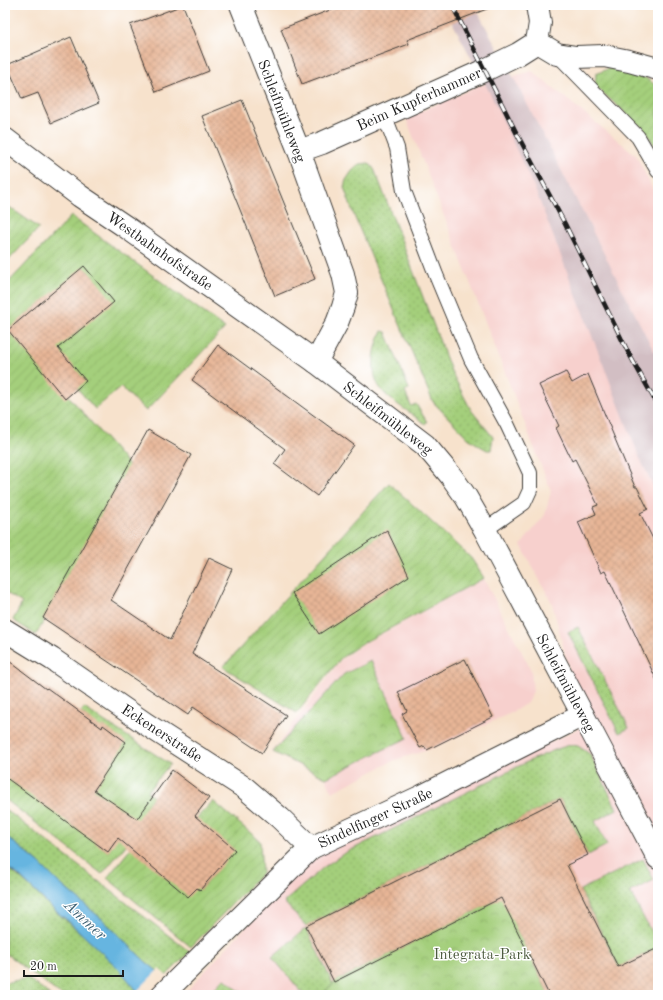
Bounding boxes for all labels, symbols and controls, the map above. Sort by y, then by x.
street label: Schleifmühleweg [254,58,307,165]
street label: Beim Kupferhammer [355,66,484,135]
street label: Westbahnhofstraße [104,210,215,294]
street label: Schleifmühleweg [340,380,435,459]
street label: Schleifmühleweg [532,632,597,735]
street label: Eckenerstraße [118,703,204,766]
street label: Sindelfinger Straße [316,786,435,852]
water label: Ammer [60,897,110,944]
park label: Integrata-Park [434,948,531,963]
scale bar [24,952,123,978]
text: 20 m [30,961,57,973]

